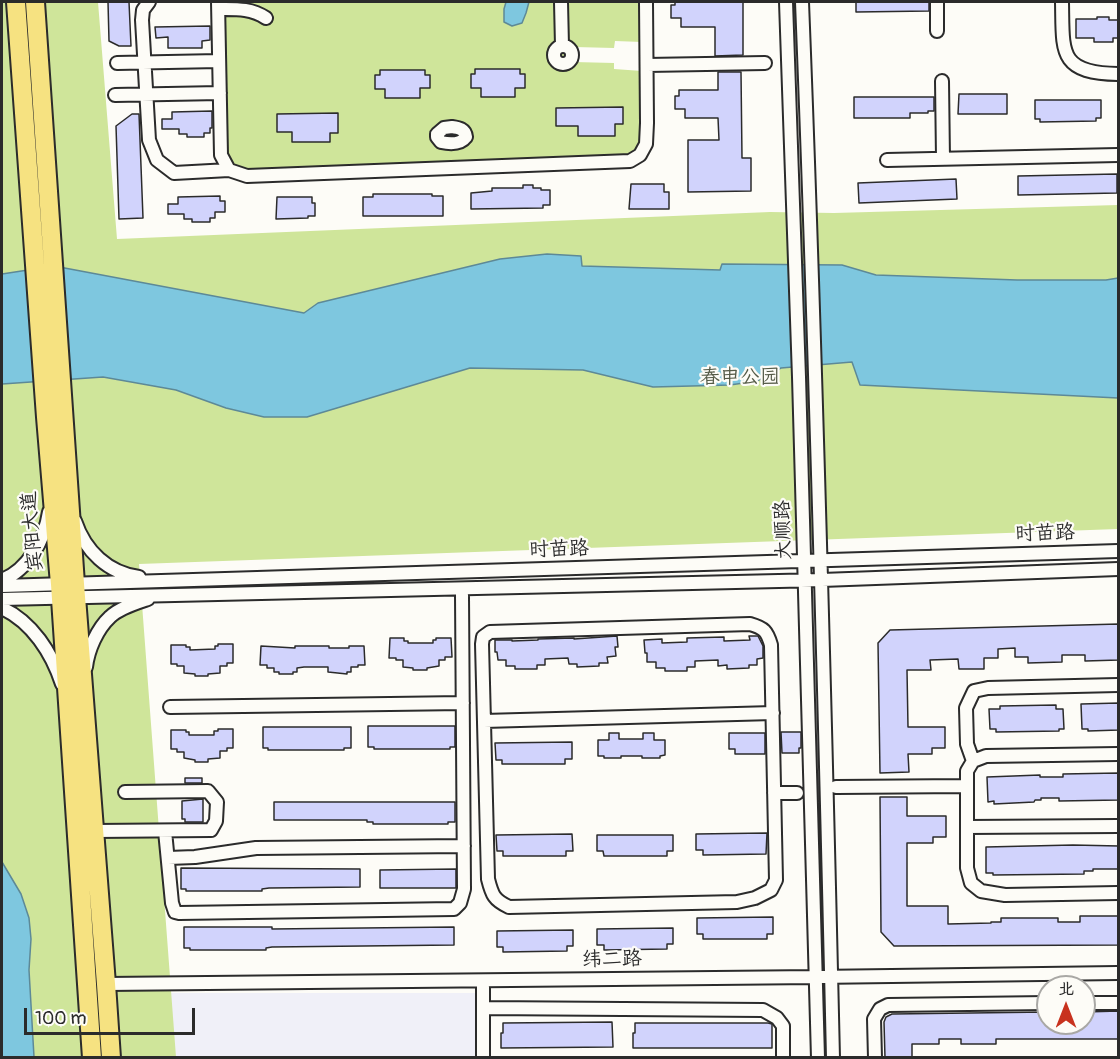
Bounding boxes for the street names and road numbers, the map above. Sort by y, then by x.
street label: 宾阳大道 [18,490,48,572]
street label: 大顺路 [771,500,797,560]
street label: 时苗路 [1015,521,1075,547]
street label: 时苗路 [529,537,589,563]
street label: 纬二路 [582,947,642,973]

